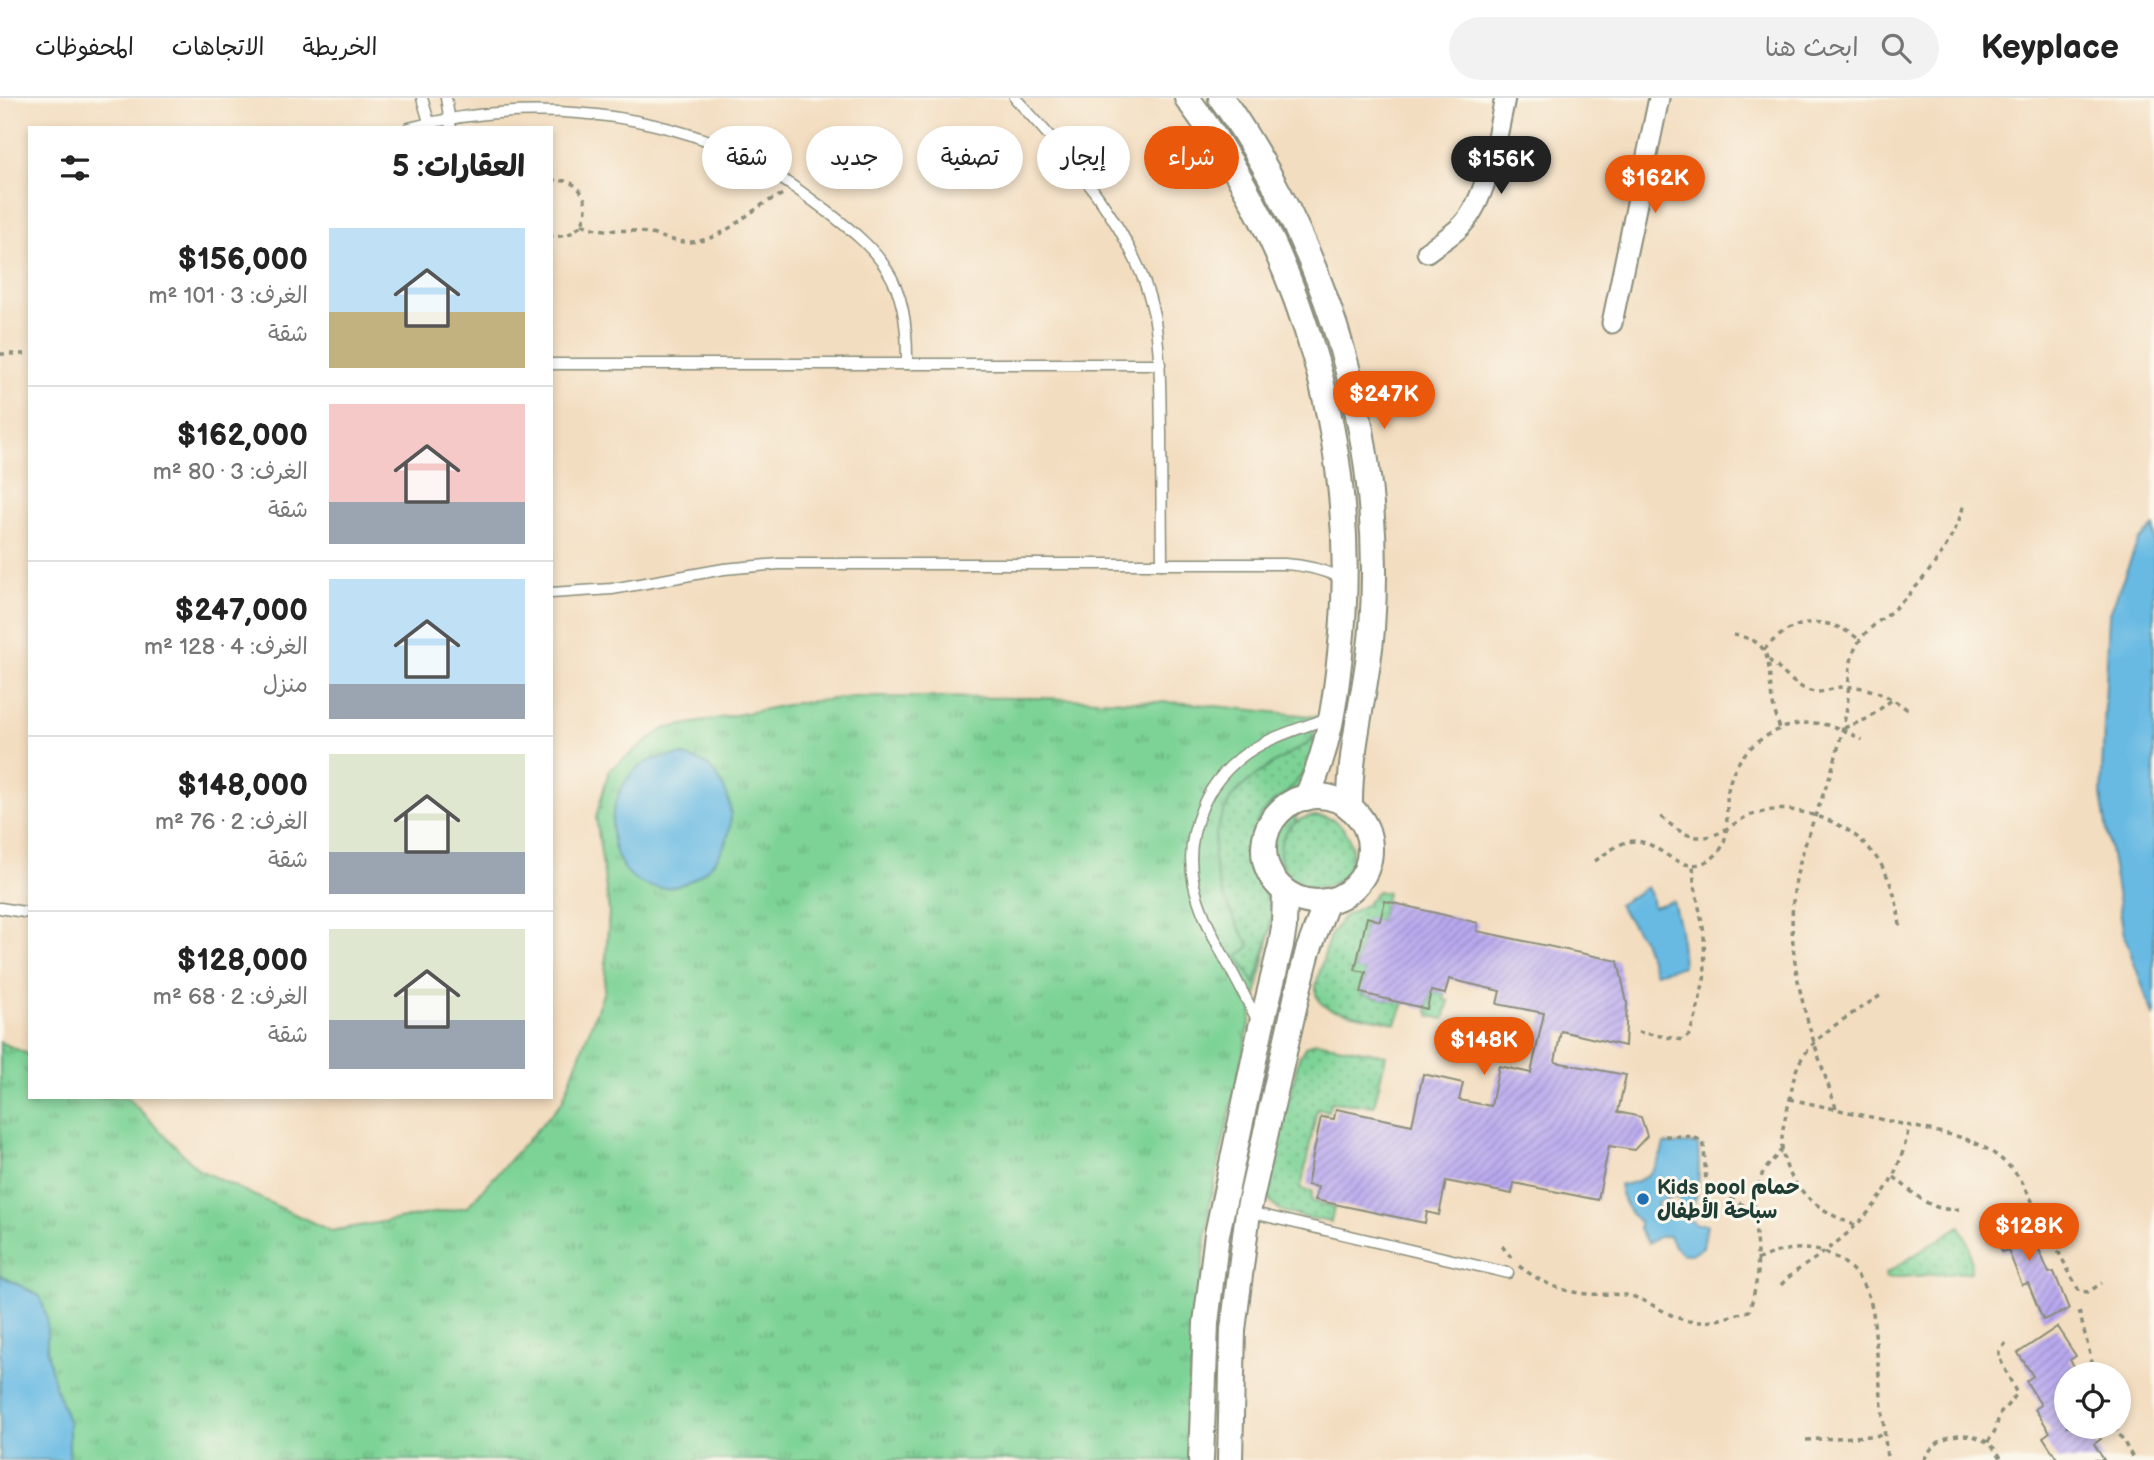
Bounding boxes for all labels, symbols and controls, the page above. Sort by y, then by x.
search box [1449,17,1939,80]
text: Keyplace [1981,28,2119,68]
icon: search [1877,29,1915,67]
text: المحفوظات [35,33,134,62]
text: الاتجاهات [172,33,265,62]
text: الخريطة [303,33,377,62]
text: ابحث هنا [1765,33,1859,64]
chip: شقة [702,126,792,189]
chip: جديد [806,126,903,189]
chip: تصفية [917,126,1023,189]
chip: إيجار [1037,126,1130,189]
chip: شراء [1144,126,1239,189]
pin: $156K [1452,136,1550,196]
text: $156K [1467,145,1535,173]
icon: filters [56,149,94,187]
text: العقارات: 5 [392,149,525,185]
pin: $162K [1606,156,1704,215]
text: $162K [1621,164,1689,192]
text: $156,000 [177,242,308,278]
icon: home [385,256,469,340]
text: الغرف: 3 · 101 m² [148,282,308,310]
text: شقة [268,320,308,348]
pin: $247K [1335,372,1433,431]
text: $247K [1349,380,1419,408]
text: $162,000 [177,418,308,454]
icon: home [385,432,469,516]
text: الغرف: 3 · 80 m² [153,458,308,486]
text: شقة [268,496,308,524]
text: $247,000 [174,593,308,629]
icon: home [385,607,469,691]
text: الغرف: 4 · 128 m² [144,633,308,661]
text: منزل [263,671,308,699]
text: $148,000 [177,768,308,804]
icon: home [385,782,469,866]
text: الغرف: 2 · 76 m² [155,808,308,836]
text: شقة [268,846,308,874]
text: $128,000 [177,943,308,979]
icon: home [385,957,469,1041]
text: الغرف: 2 · 68 m² [153,983,308,1011]
pin: $148K [1435,1018,1533,1077]
text: شقة [268,1021,308,1049]
text: $148K [1450,1026,1518,1054]
place label: Kids pool حمام سباحة الأطفال [1657,1175,1799,1224]
marker: Kids pool حمام سباحة الأطفال [1635,1191,1651,1207]
pin: $128K [1980,1204,2078,1263]
text: $128K [1995,1212,2063,1240]
map controls [2054,1362,2131,1439]
button: locate [2054,1362,2131,1439]

